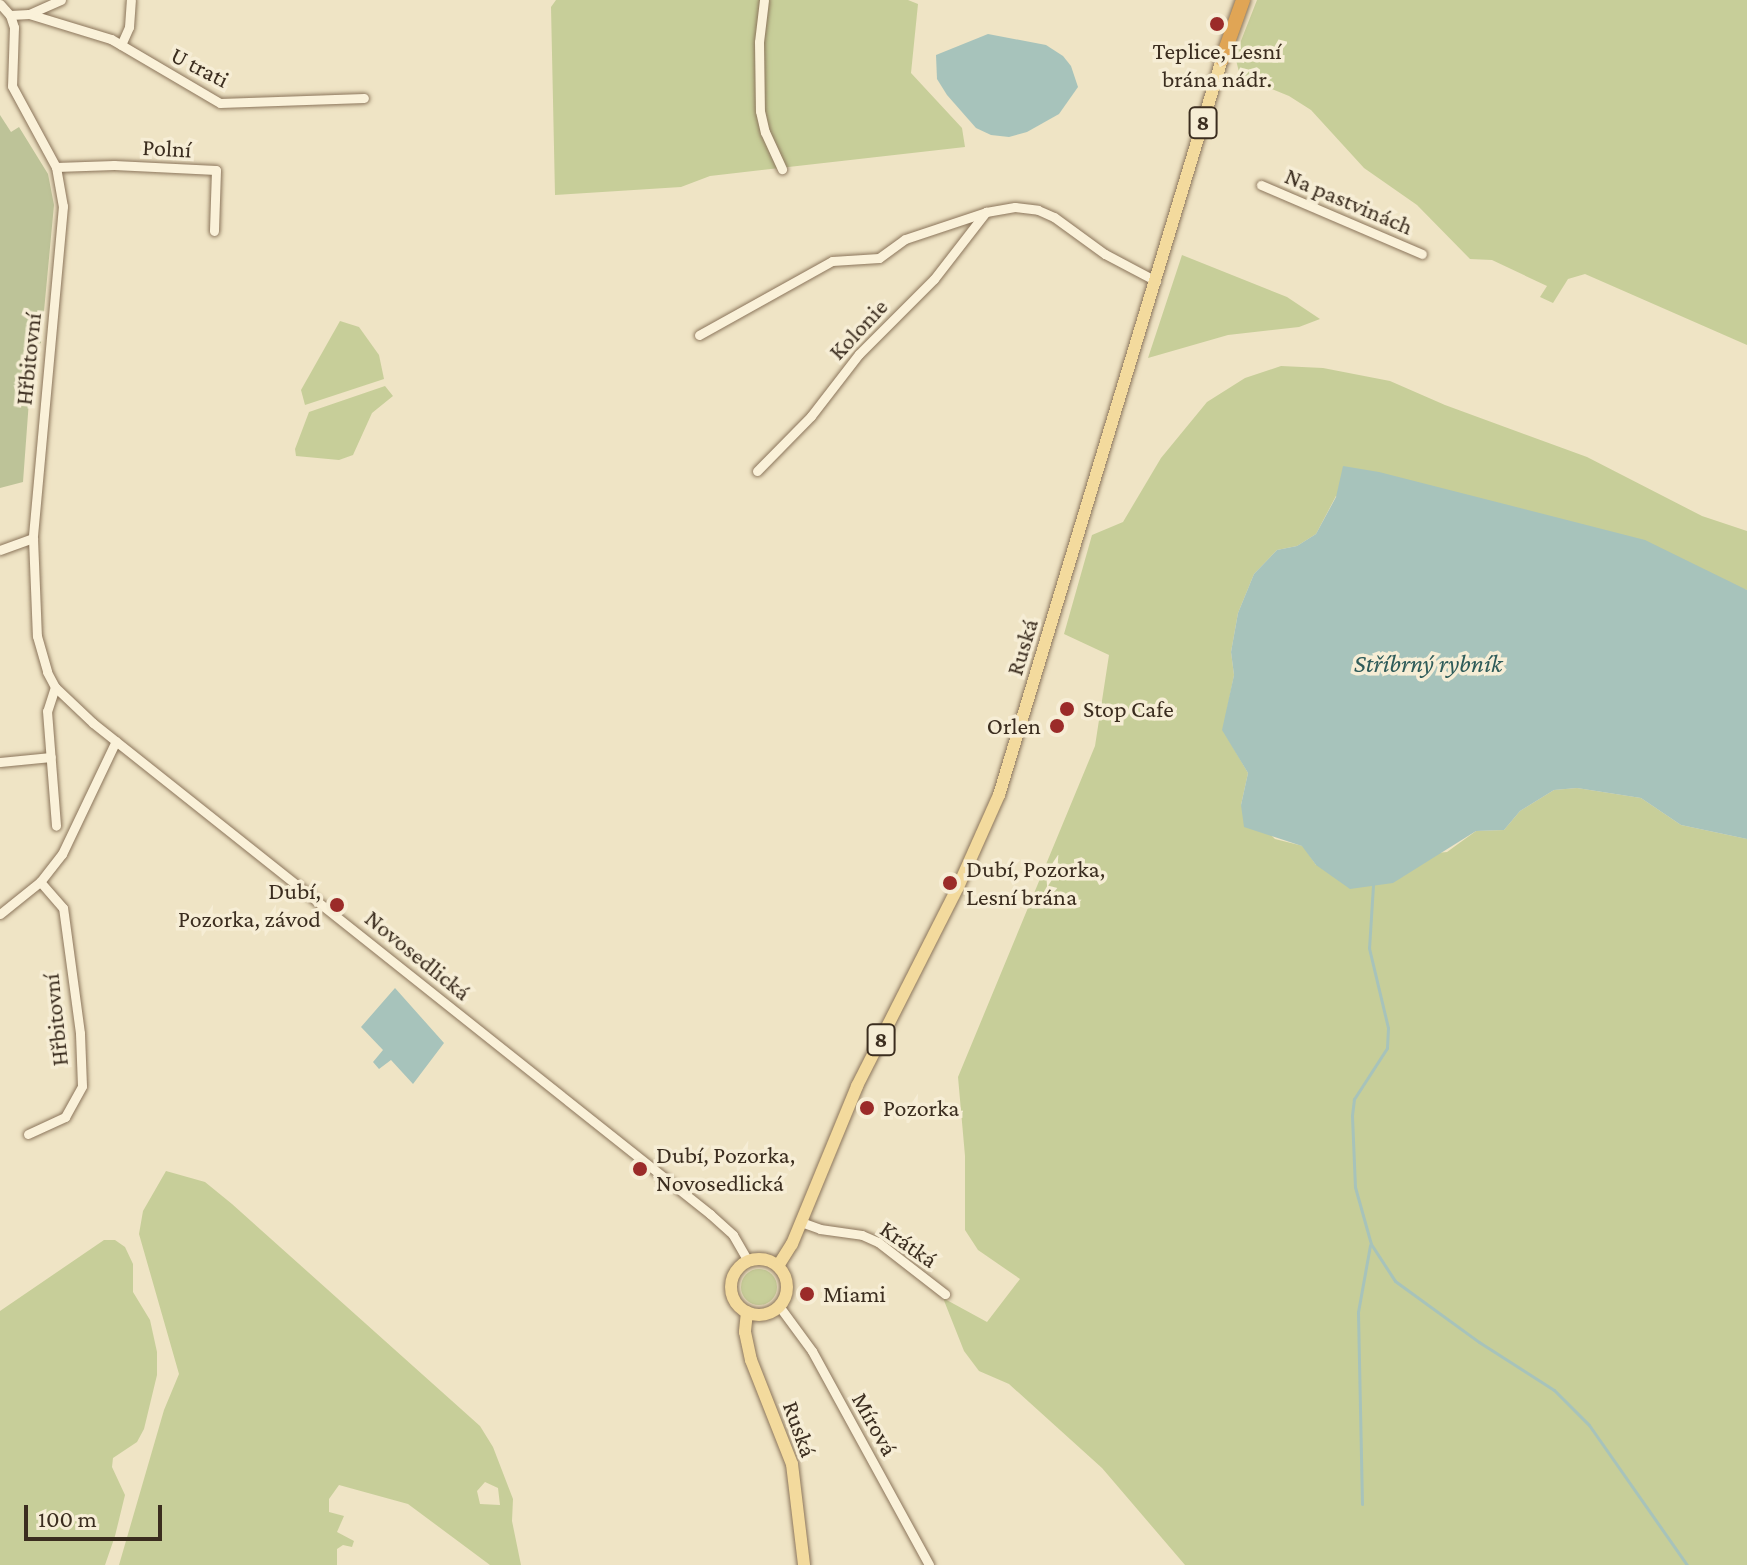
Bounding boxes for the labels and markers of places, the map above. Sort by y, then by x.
marker: Teplice, Lesní brána nádr. [1208,15,1226,33]
place label: Teplice, Lesní brána nádr. [1152,37,1282,93]
place label: Stop Cafe [1083,695,1174,723]
marker: Stop Cafe [1058,700,1076,718]
place label: Orlen [987,712,1041,740]
marker: Orlen [1048,717,1066,735]
place label: Dubí, Pozorka, Lesní brána [966,855,1105,911]
marker: Dubí, Pozorka, Lesní brána [941,874,959,892]
place label: Dubí, Pozorka, závod [178,877,321,933]
marker: Dubí, Pozorka, závod [328,896,346,914]
place label: Pozorka [883,1094,959,1122]
marker: Pozorka [858,1099,876,1117]
place label: Dubí, Pozorka, Novosedlická [656,1141,795,1197]
marker: Dubí, Pozorka, Novosedlická [631,1160,649,1178]
place label: Miami [823,1280,886,1308]
marker: Miami [798,1285,816,1303]

